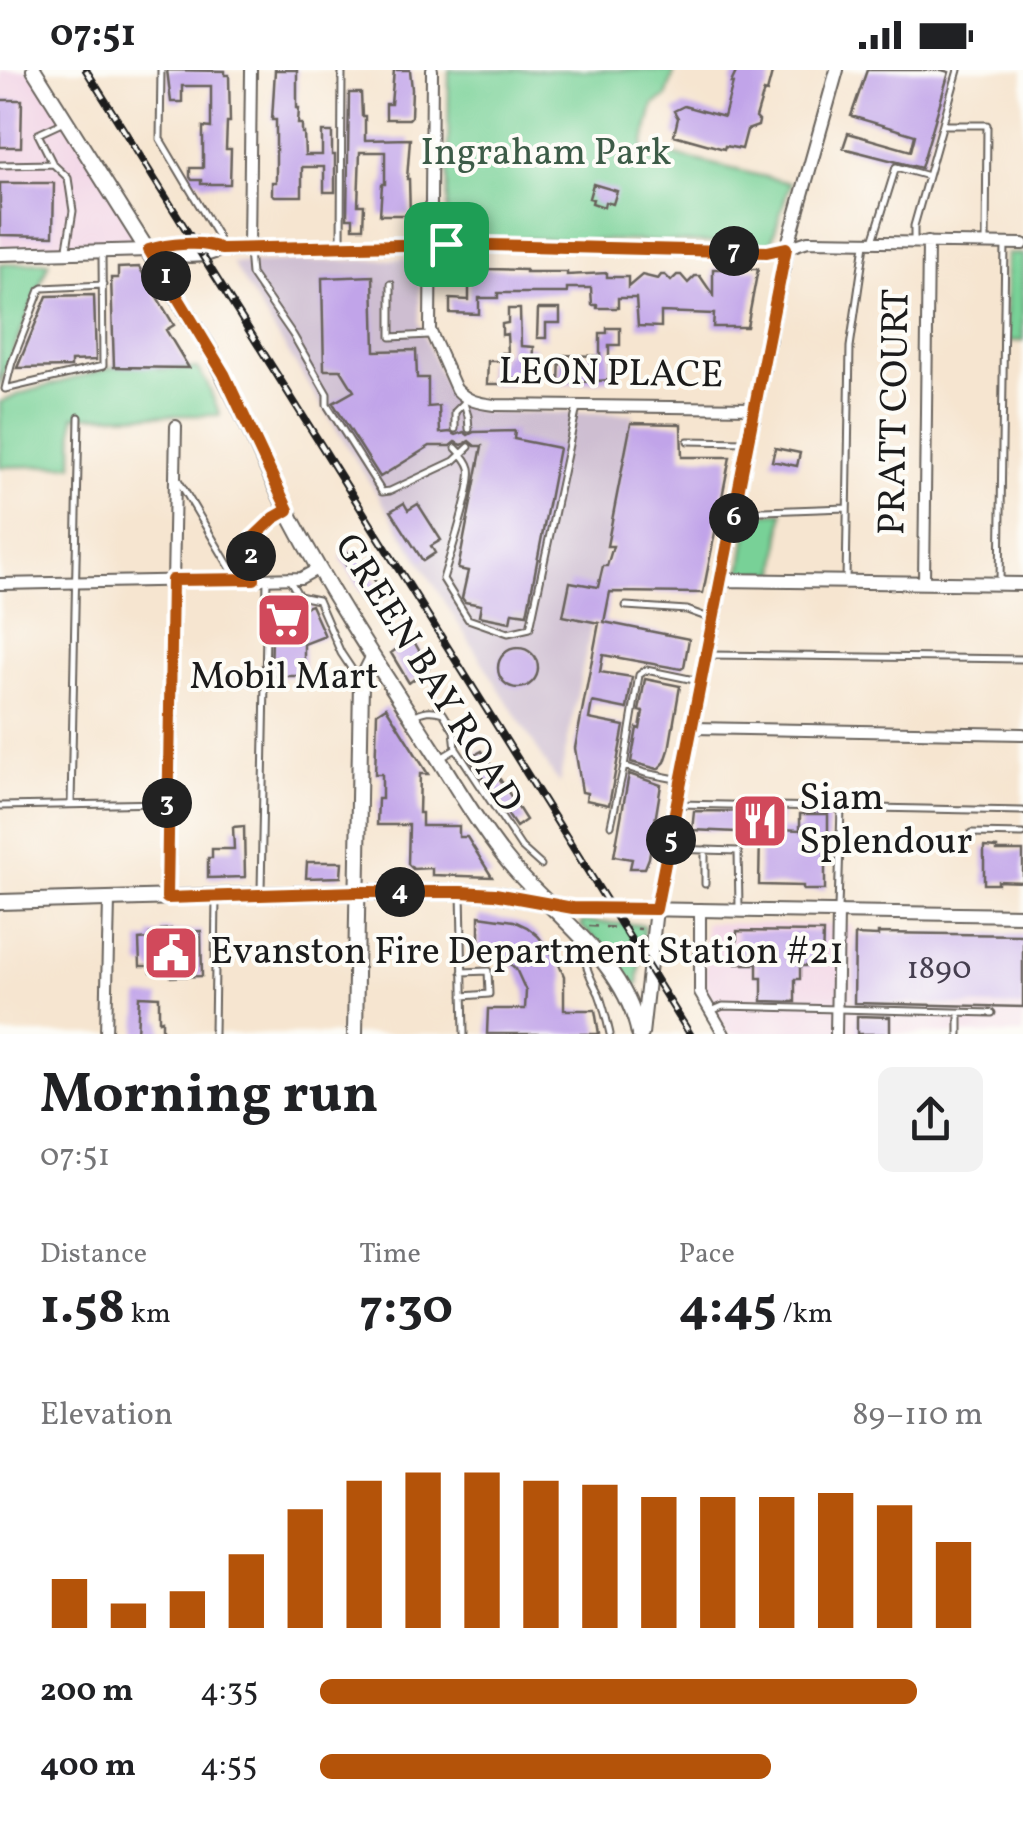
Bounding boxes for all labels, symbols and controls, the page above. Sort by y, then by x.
text: 07:51 [50,9,136,62]
park label: Ingraham Park [421,128,671,181]
pin [404,202,489,287]
icon: arrive [419,217,474,272]
pin: 7 [709,226,759,276]
text: 7 [727,231,741,270]
pin: 1 [141,251,191,301]
text: 1 [160,256,172,295]
street label: PRATT COURT [867,288,925,536]
street label: LEON PLACE [498,347,724,403]
pin: 6 [709,493,759,543]
text: 6 [726,498,742,537]
street label: GREEN BAY ROAD [320,525,534,823]
pin: 2 [226,531,276,581]
text: 2 [244,536,258,575]
supermarket icon: Mobil Mart [254,590,314,650]
place label: Mobil Mart [189,652,379,705]
place label: Siam Splendour [799,773,973,870]
pin: 3 [142,778,192,828]
text: 3 [160,783,174,822]
restaurant icon: Siam Splendour [730,791,790,851]
pin: 5 [646,815,696,865]
text: 5 [664,820,678,859]
pin: 4 [375,867,425,917]
text: 4 [392,872,408,911]
public building icon: Evanston Fire Department Station #21 [141,923,201,983]
place label: Evanston Fire Department Station #21 [210,927,844,980]
house number: 1890 [906,948,972,992]
text: Morning run [40,1059,379,1135]
button: share [878,1067,983,1172]
text: 07:51 [40,1135,110,1179]
text: Distance [40,1235,147,1274]
text: Time [359,1235,421,1274]
text: Pace [679,1235,735,1274]
text: 1.58 [40,1274,125,1344]
text: 7:30 [359,1274,453,1344]
text: 4:45 [679,1274,777,1344]
text: km [125,1295,171,1334]
text: /km [777,1295,833,1334]
text: Elevation [40,1394,173,1438]
text: 89–110 m [852,1394,983,1438]
text: 200 m [40,1670,134,1714]
text: 4:35 [200,1670,258,1714]
text: 400 m [40,1745,136,1789]
text: 4:55 [200,1745,257,1789]

